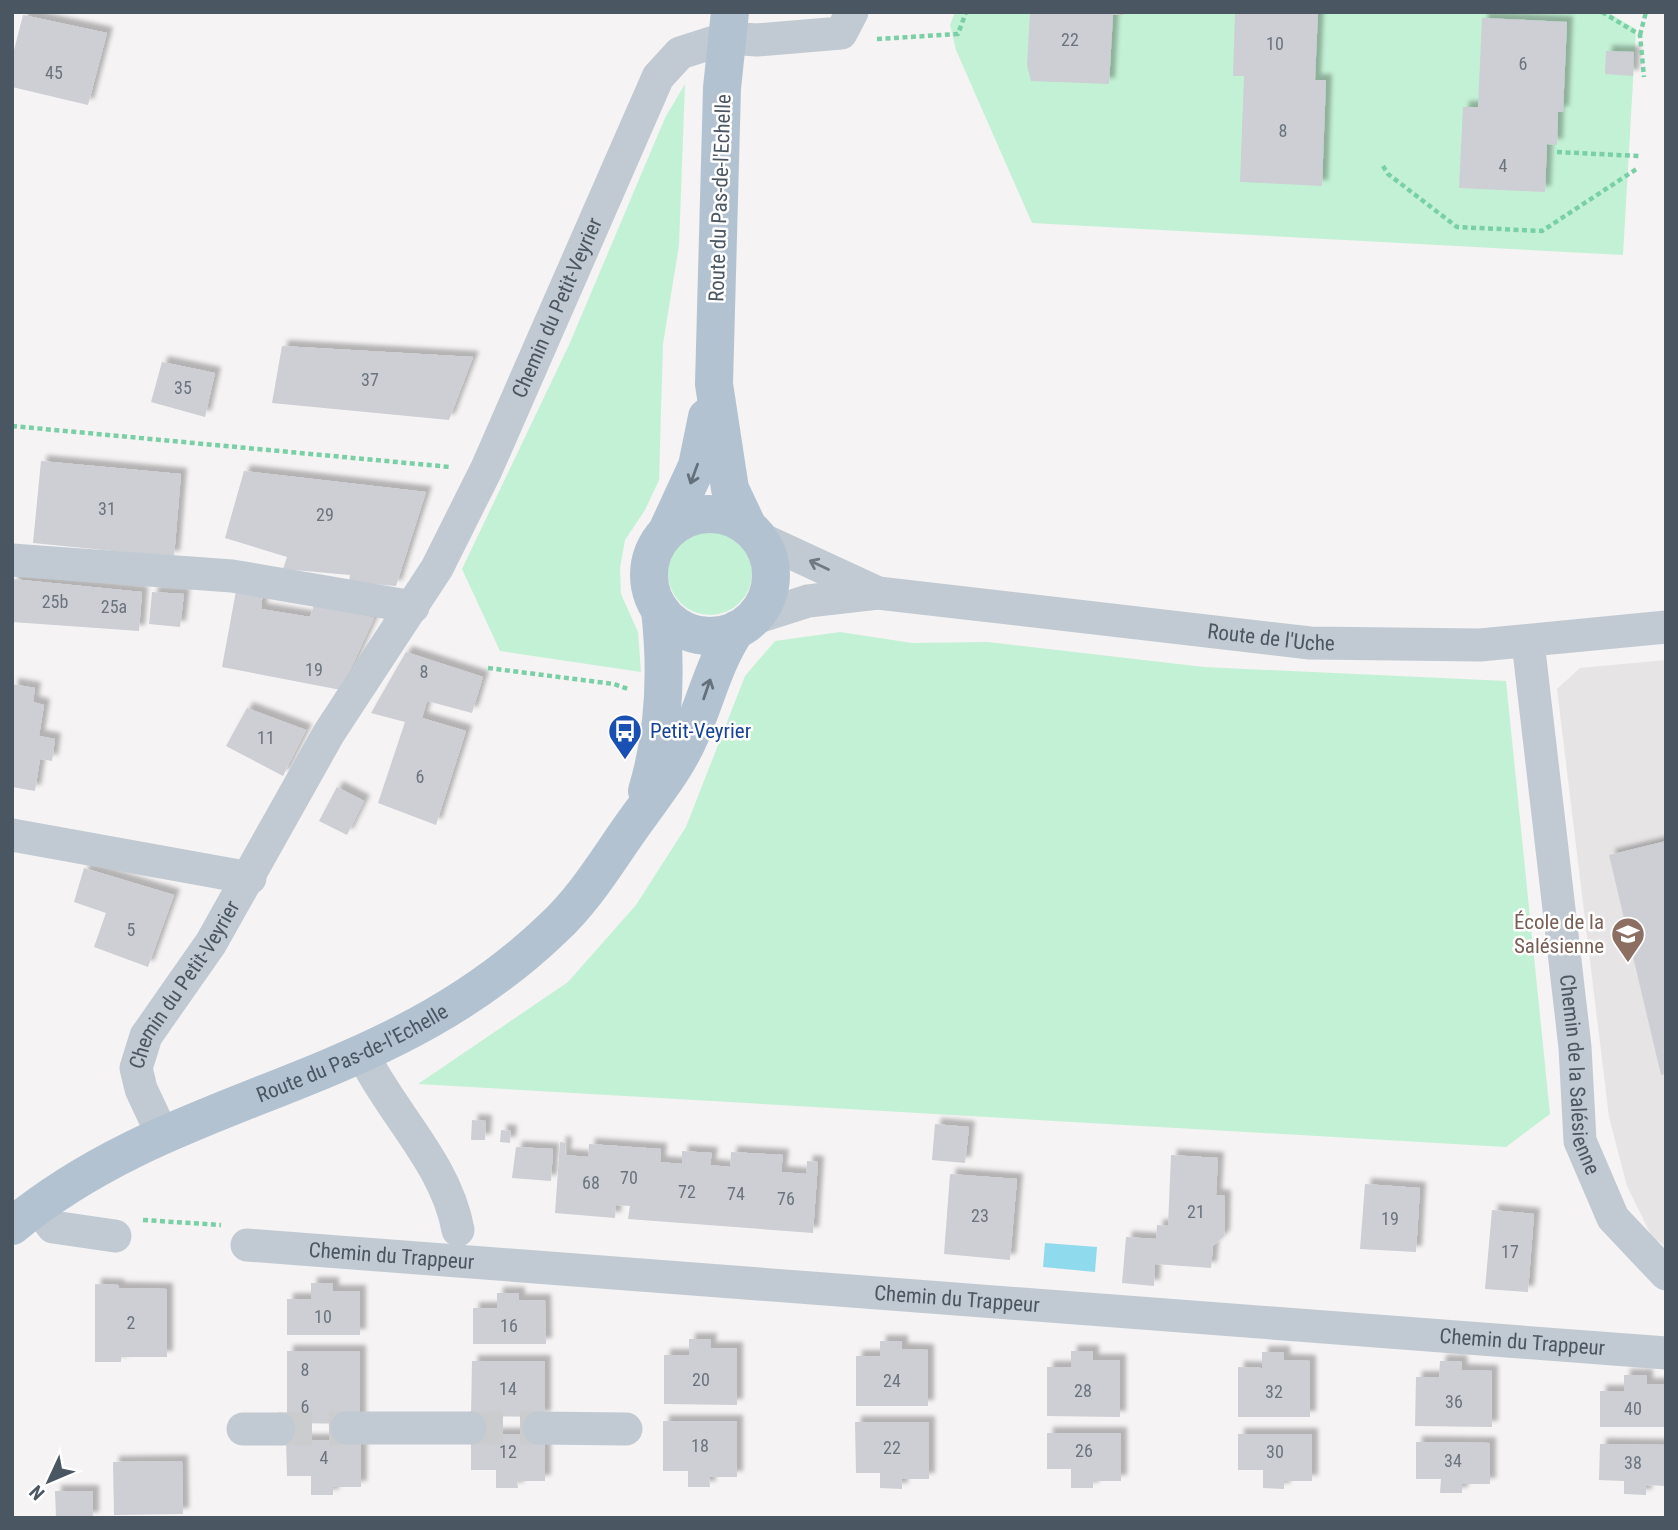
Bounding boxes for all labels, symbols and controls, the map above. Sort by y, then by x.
house number: 22 [1061,29,1079,50]
house number: 10 [1266,33,1284,54]
house number: 6 [1519,53,1527,74]
house number: 45 [45,62,63,83]
street label: Route du Pas-de-l'Echelle [704,94,736,302]
house number: 8 [1279,120,1287,141]
house number: 4 [1499,155,1508,176]
street label: Chemin du Petit-Veyrier [507,214,607,401]
house number: 37 [361,369,379,390]
house number: 35 [174,377,192,398]
one-way arrow [687,463,700,485]
house number: 31 [98,498,116,519]
house number: 29 [316,504,334,525]
one-way arrow [809,558,830,571]
house number: 25b [42,591,68,612]
house number: 25a [101,596,127,617]
street label: Route de l'Uche [1206,619,1335,655]
house number: 19 [305,659,323,680]
house number: 8 [420,661,428,682]
one-way arrow [702,679,714,701]
bus stop icon: Petit-Veyrier [606,712,644,761]
place label: Petit-Veyrier [650,719,751,743]
house number: 11 [257,727,275,748]
house number: 6 [416,766,424,787]
street label: Chemin du Petit-Veyrier [124,896,244,1072]
place label: École de la Salésienne [1514,910,1604,958]
school or university icon: École de la Salésienne [1609,915,1647,964]
house number: 5 [127,919,136,940]
street label: Chemin de la Salésienne [1555,973,1605,1178]
street label: Route du Pas-de-l'Echelle [253,999,453,1108]
house number: 70 [620,1167,638,1188]
house number: 68 [582,1172,600,1193]
house number: 72 [678,1181,696,1202]
house number: 74 [727,1183,745,1204]
house number: 76 [777,1188,795,1209]
house number: 21 [1187,1201,1205,1222]
house number: 23 [971,1205,989,1226]
house number: 19 [1381,1208,1399,1229]
street label: Chemin du Trappeur [308,1238,475,1274]
house number: 17 [1501,1241,1519,1262]
street label: Chemin du Trappeur [873,1281,1041,1317]
house number: 10 [314,1306,332,1327]
house number: 2 [127,1312,136,1333]
house number: 16 [500,1315,518,1336]
street label: Chemin du Trappeur [1439,1324,1606,1360]
house number: 8 [301,1359,309,1380]
house number: 20 [692,1369,710,1390]
house number: 24 [883,1370,901,1391]
house number: 14 [499,1378,517,1399]
house number: 28 [1074,1380,1092,1401]
house number: 32 [1265,1381,1283,1402]
house number: 36 [1445,1391,1463,1412]
house number: 6 [301,1396,309,1417]
house number: 40 [1624,1398,1642,1419]
house number: 18 [691,1435,709,1456]
house number: 22 [883,1437,901,1458]
house number: 26 [1075,1440,1093,1461]
house number: 12 [499,1441,517,1462]
house number: 30 [1266,1441,1284,1462]
north arrow [14,1446,84,1516]
house number: 4 [320,1447,329,1468]
house number: 34 [1444,1450,1462,1471]
house number: 38 [1624,1452,1642,1473]
text: N [25,1480,49,1505]

